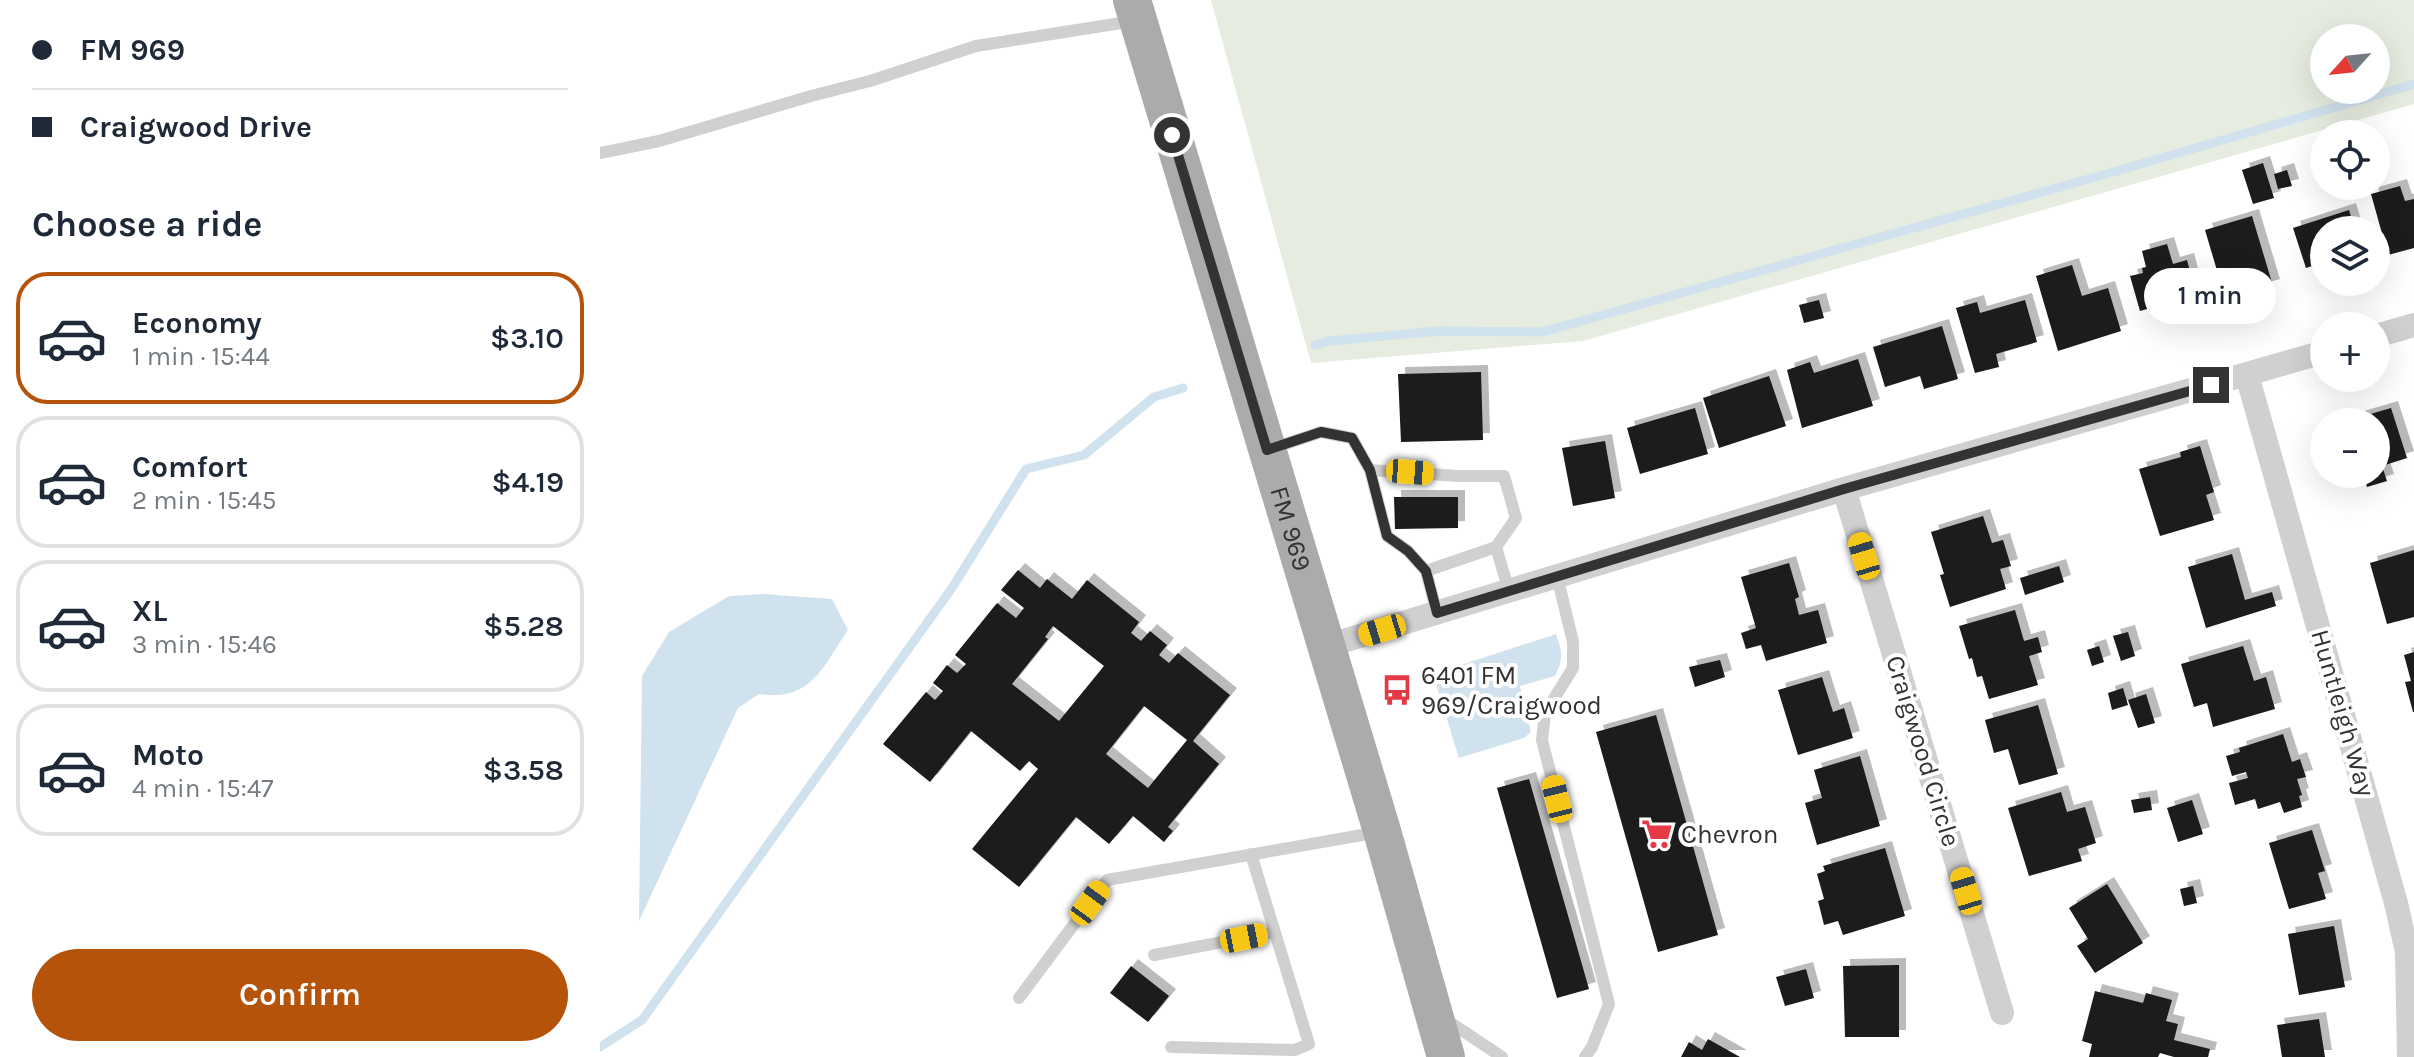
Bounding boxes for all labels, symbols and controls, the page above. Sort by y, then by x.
north arrow [2310,24,2390,104]
map controls [2310,24,2390,488]
text: FM 969 [80,32,185,68]
text: Craigwood Drive [80,109,312,145]
route start [1154,117,1190,153]
button: locate [2310,120,2390,200]
text: Choose a ride [32,203,262,245]
button: layers [2310,216,2390,296]
callout: 1 min [2145,269,2277,325]
text: 1 min [2178,280,2242,311]
icon: car [36,302,108,374]
text: Economy [132,305,262,341]
button: + [2310,312,2390,392]
text: $3.10 [490,320,564,356]
text: 1 min · 15:44 [132,341,270,372]
route end [2193,367,2229,403]
button: − [2310,408,2390,488]
icon: car [36,446,108,518]
text: Comfort [132,449,248,485]
car [1385,458,1435,486]
text: $4.19 [492,464,564,500]
street label: FM 969 [1264,483,1318,575]
text: 2 min · 15:45 [132,485,276,516]
car [1846,530,1882,582]
icon: car [36,590,108,662]
text: XL [132,593,167,629]
text: $5.28 [483,608,564,644]
car [1356,612,1408,648]
street label: Huntleigh Way [2304,626,2382,800]
text: 3 min · 15:46 [132,629,277,660]
street label: Craigwood Circle [1879,652,1967,850]
place label: 6401 FM 969/Craigwood [1421,660,1602,721]
bus stop icon: 6401 FM 969/Craigwood [1380,673,1414,707]
icon: car [36,734,108,806]
text: Moto [132,737,204,773]
text: $3.58 [483,752,564,788]
text: 4 min · 15:47 [132,773,273,804]
car [1540,773,1574,825]
supermarket icon: Chevron [1640,817,1674,851]
place label: Chevron [1681,819,1778,850]
car [1948,865,1984,917]
car [1066,877,1114,929]
car [1218,922,1270,954]
button: Confirm [32,949,568,1041]

